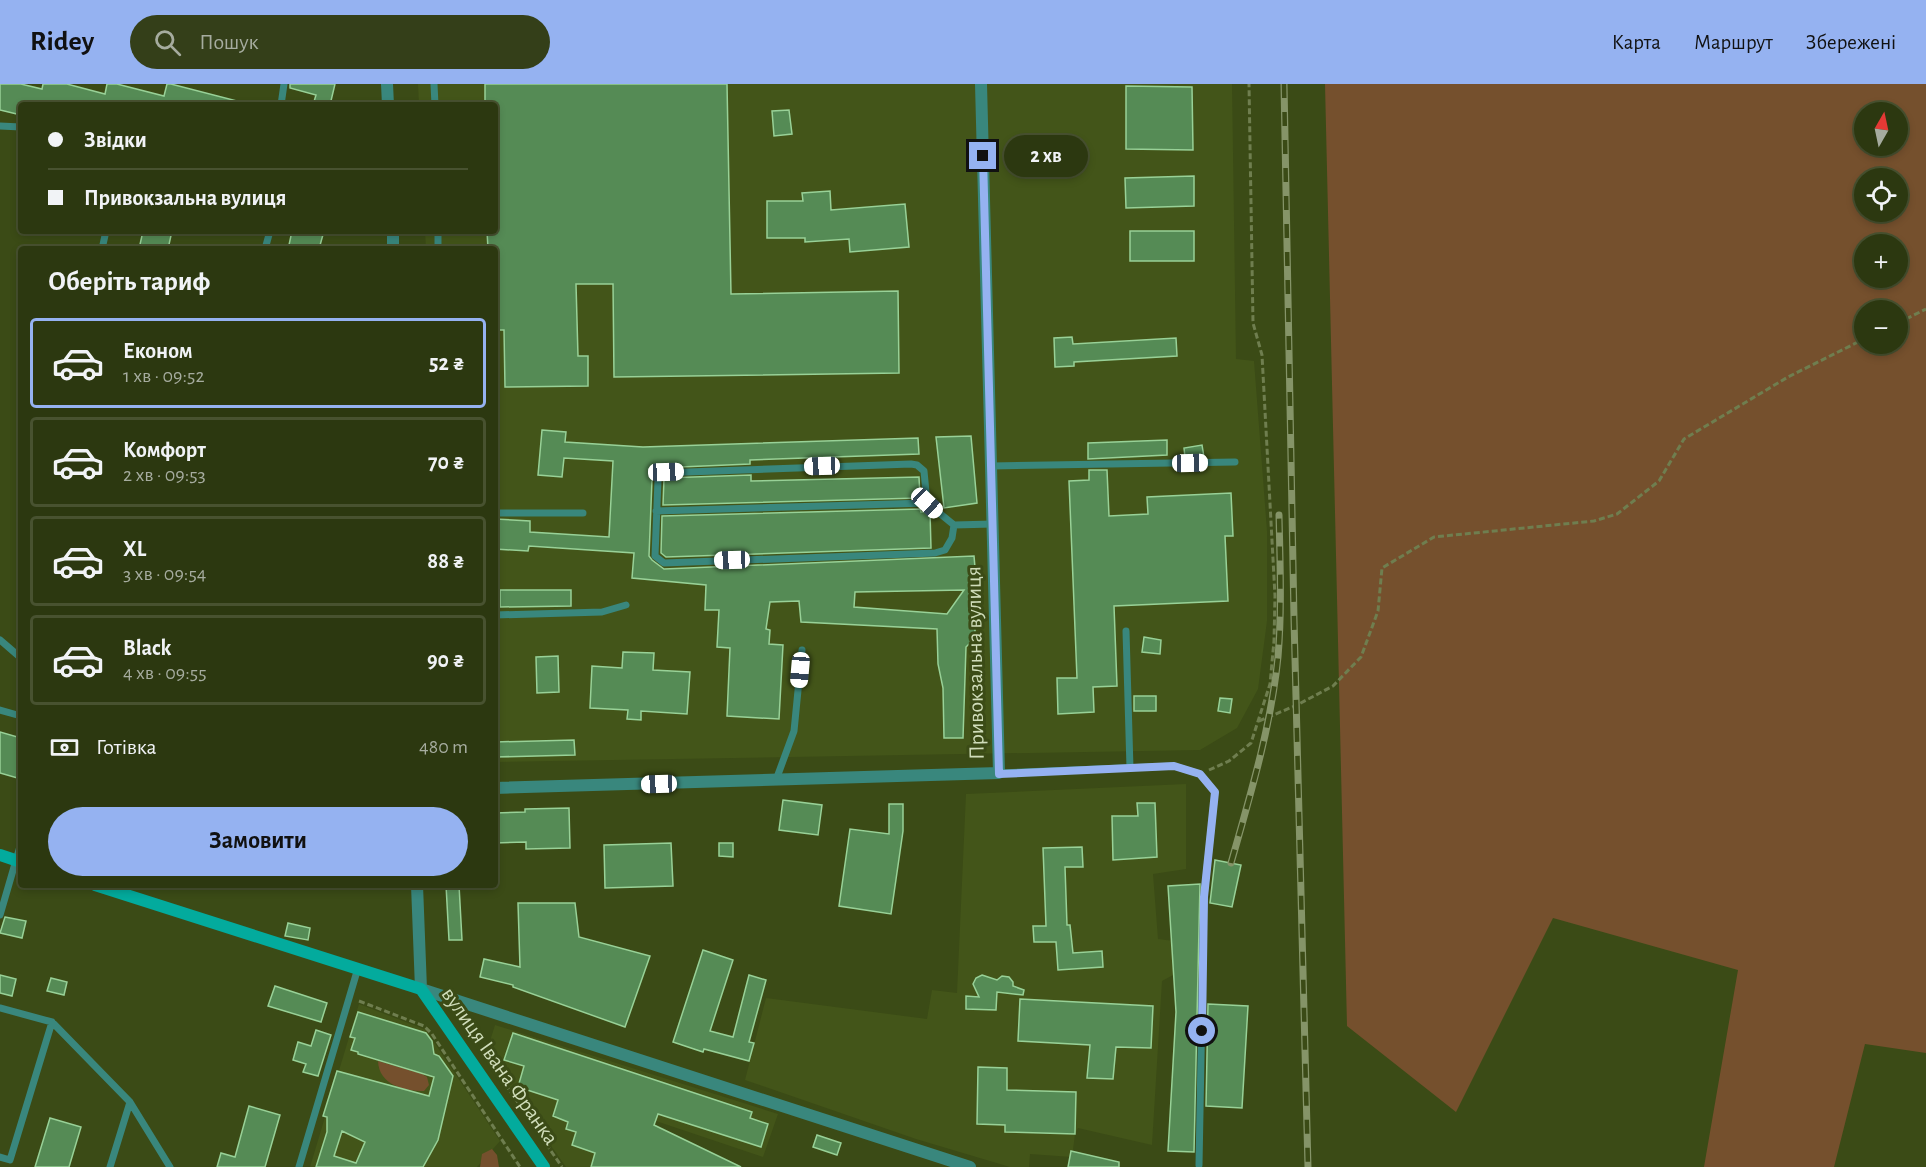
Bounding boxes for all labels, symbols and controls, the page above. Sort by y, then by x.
search box [130,15,550,69]
icon: search [151,26,184,59]
text: Ridey [30,28,94,56]
text: Пошук [199,31,259,53]
text: Карта [1612,32,1661,53]
text: Маршрут [1694,32,1773,53]
text: Збережені [1806,32,1896,53]
north arrow [1854,102,1908,156]
map controls [1854,102,1908,354]
text: Звідки [84,129,147,151]
callout: 2 хв [1004,135,1088,177]
route end [969,142,996,169]
text: 2 хв [1030,146,1062,166]
button: locate [1854,168,1908,222]
text: Привокзальна вулиця [84,187,287,209]
button: + [1854,234,1908,288]
text: Оберіть тариф [48,268,210,295]
button: − [1854,300,1908,354]
icon: car [51,336,105,390]
text: Економ [123,340,193,362]
text: 52 ₴ [429,352,465,374]
text: 1 хв · 09:52 [123,366,205,386]
icon: car [51,435,105,489]
text: Комфорт [123,439,206,461]
text: 70 ₴ [428,451,465,473]
car [1172,454,1208,472]
car [804,456,840,476]
car [648,462,684,482]
text: 2 хв · 09:53 [123,465,206,485]
car [908,484,946,522]
icon: car [51,534,105,588]
text: XL [123,538,146,560]
text: 88 ₴ [427,550,465,572]
car [714,550,750,570]
text: 3 хв · 09:54 [123,564,206,584]
street label: Привокзальна вулиця [962,566,988,760]
icon: car [51,633,105,687]
text: Black [123,637,171,659]
text: 90 ₴ [427,649,465,671]
car [789,651,811,689]
text: 4 хв · 09:55 [123,663,207,683]
icon: cash [48,731,81,764]
text: Готівка [96,736,157,758]
text: 480 m [419,737,468,757]
car [641,774,677,794]
button: Замовити [48,807,468,876]
street label: вулиця Івана Франка [437,983,563,1149]
route start [1188,1017,1215,1044]

